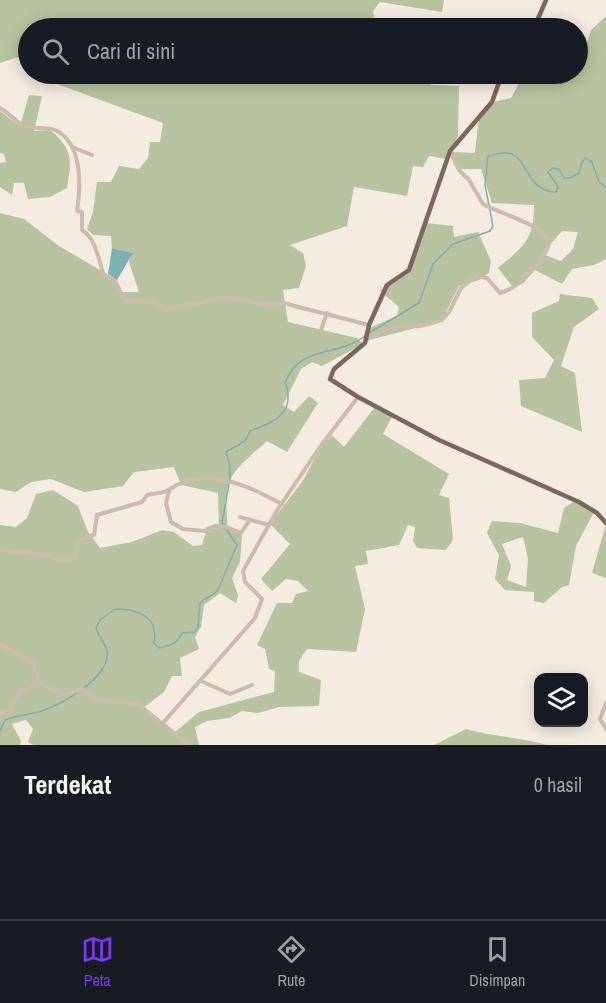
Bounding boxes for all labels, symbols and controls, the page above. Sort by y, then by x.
search box [18,18,588,84]
icon: search [39,35,72,68]
text: Cari di sini [87,36,175,66]
map controls [534,673,588,727]
button: layers [534,673,588,727]
text: Terdekat [24,767,111,802]
text: 0 hasil [534,771,582,798]
tab: Peta [81,933,114,991]
tab: Rute [275,933,308,991]
tab: Disimpan [469,933,525,991]

